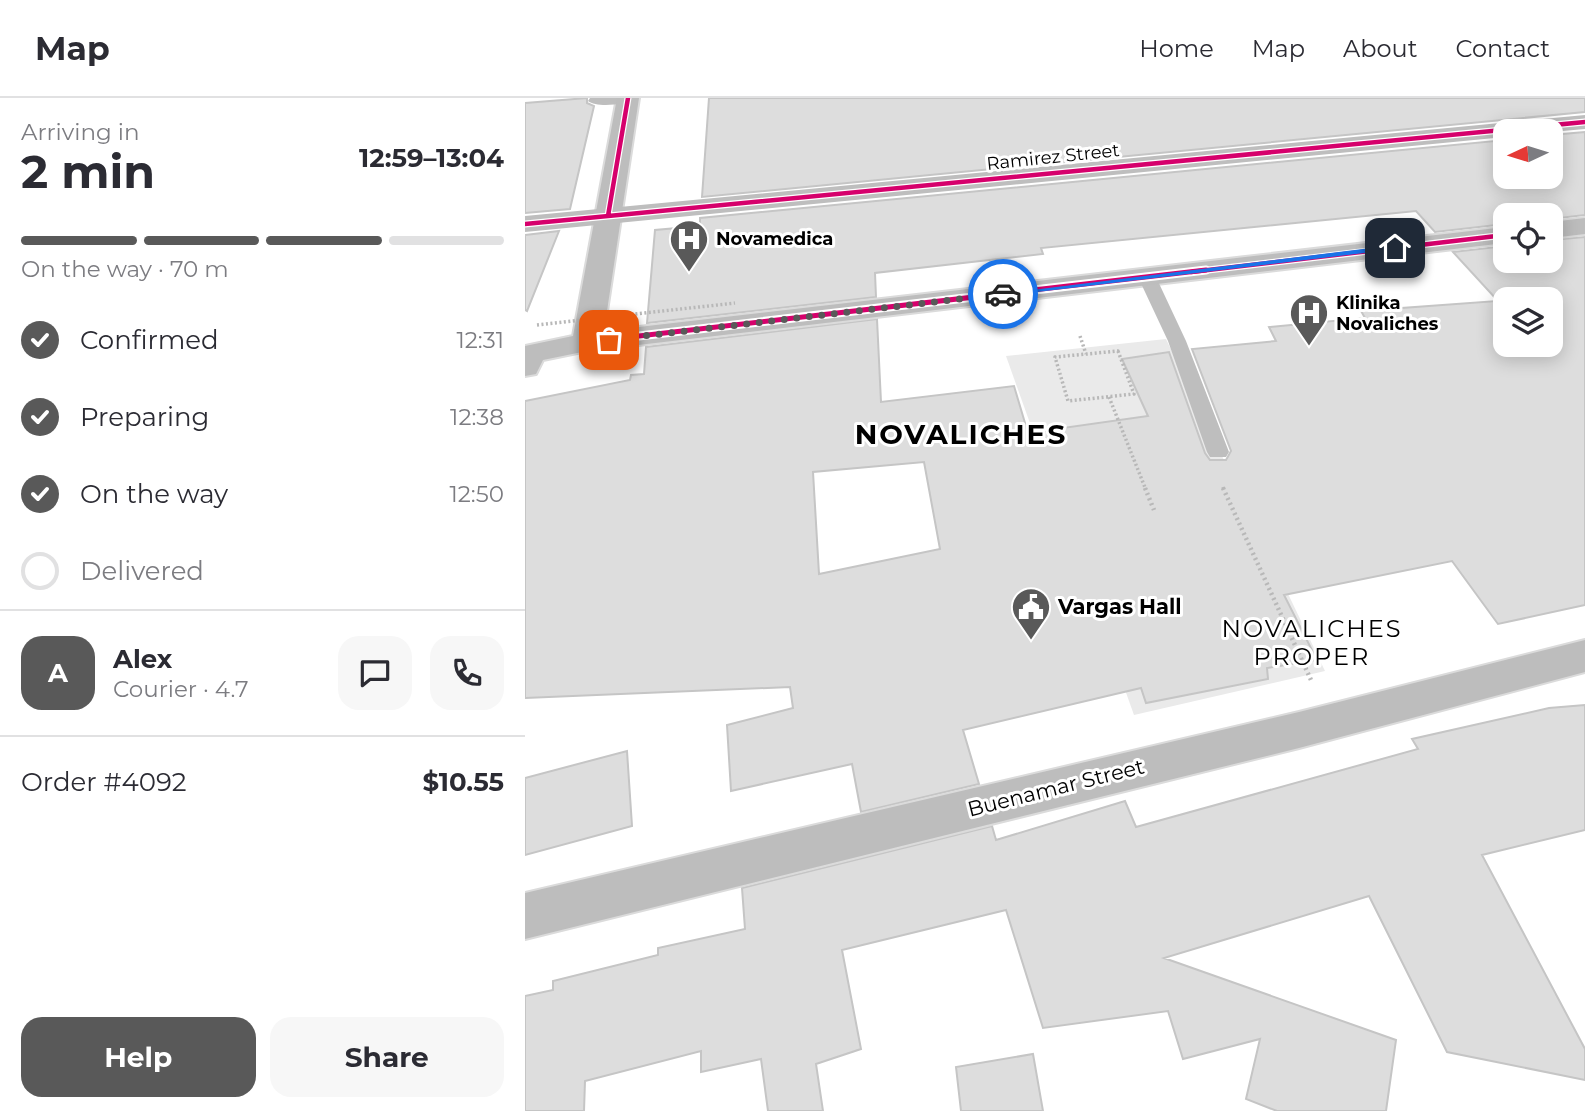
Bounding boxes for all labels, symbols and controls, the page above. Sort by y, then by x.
text: Map [35,28,110,68]
text: Home [1139,34,1214,63]
text: Map [1252,34,1305,63]
text: About [1343,34,1417,63]
text: Contact [1455,34,1550,63]
text: Arriving in [21,118,140,146]
north arrow [1493,119,1563,189]
map controls [1493,119,1563,357]
street label: Ramirez Street [985,139,1121,175]
text: 12:59–13:04 [359,142,504,174]
text: 2 min [21,143,155,200]
button: locate [1493,203,1563,273]
hospital icon: Novamedica [668,218,710,273]
pin [1365,218,1425,278]
place label: Novamedica [716,228,833,250]
icon: home [1376,229,1414,267]
text: On the way · 70 m [21,255,229,283]
courier [968,259,1038,329]
icon: car [984,275,1022,313]
button: layers [1493,287,1563,357]
hospital icon: Klinika Novaliches [1288,292,1330,347]
place label: Klinika Novaliches [1336,292,1439,335]
pin [579,310,639,370]
icon: check [21,321,59,359]
icon: bag [590,321,628,359]
text: Confirmed [80,324,219,356]
text: 12:31 [456,326,504,354]
icon: check [21,398,59,436]
text: Preparing [80,401,209,433]
text: 12:38 [450,403,504,431]
district label: NOVALICHES [855,417,1067,451]
icon: check [21,475,59,513]
text: On the way [80,478,228,510]
text: 12:50 [450,480,504,508]
text: Delivered [80,555,204,587]
public building icon: Vargas Hall [1010,586,1052,641]
place label: Vargas Hall [1057,594,1182,619]
district label: NOVALICHES PROPER [1222,614,1402,671]
button: chat [338,636,412,710]
button: phone [430,636,504,710]
text: Alex [113,643,172,675]
text: A [48,657,68,689]
text: Courier · 4.7 [113,675,249,703]
street label: Buenamar Street [965,753,1147,822]
text: Order #4092 [21,766,187,798]
text: $10.55 [423,766,504,798]
button: Help [21,1017,256,1097]
button: Share [270,1017,504,1097]

